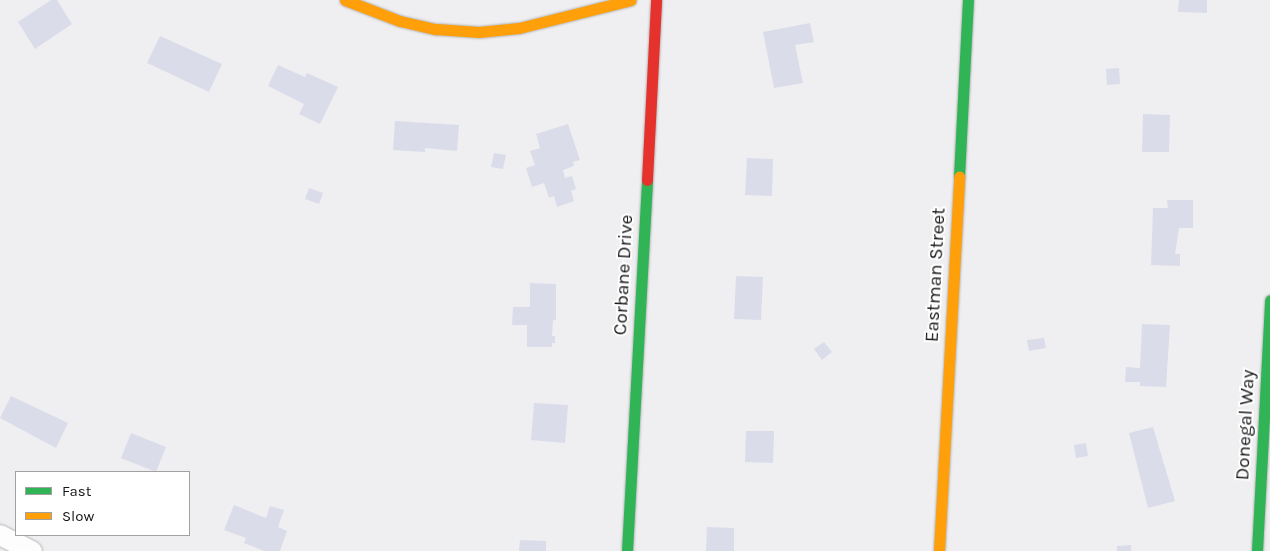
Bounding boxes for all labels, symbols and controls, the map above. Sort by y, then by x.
street label: Eastman Street [921,207,951,343]
street label: Corbane Drive [609,214,639,336]
street label: Donegal Way [1232,369,1260,481]
legend [15,471,190,536]
text: Fast [62,482,91,500]
text: Slow [62,507,94,525]

